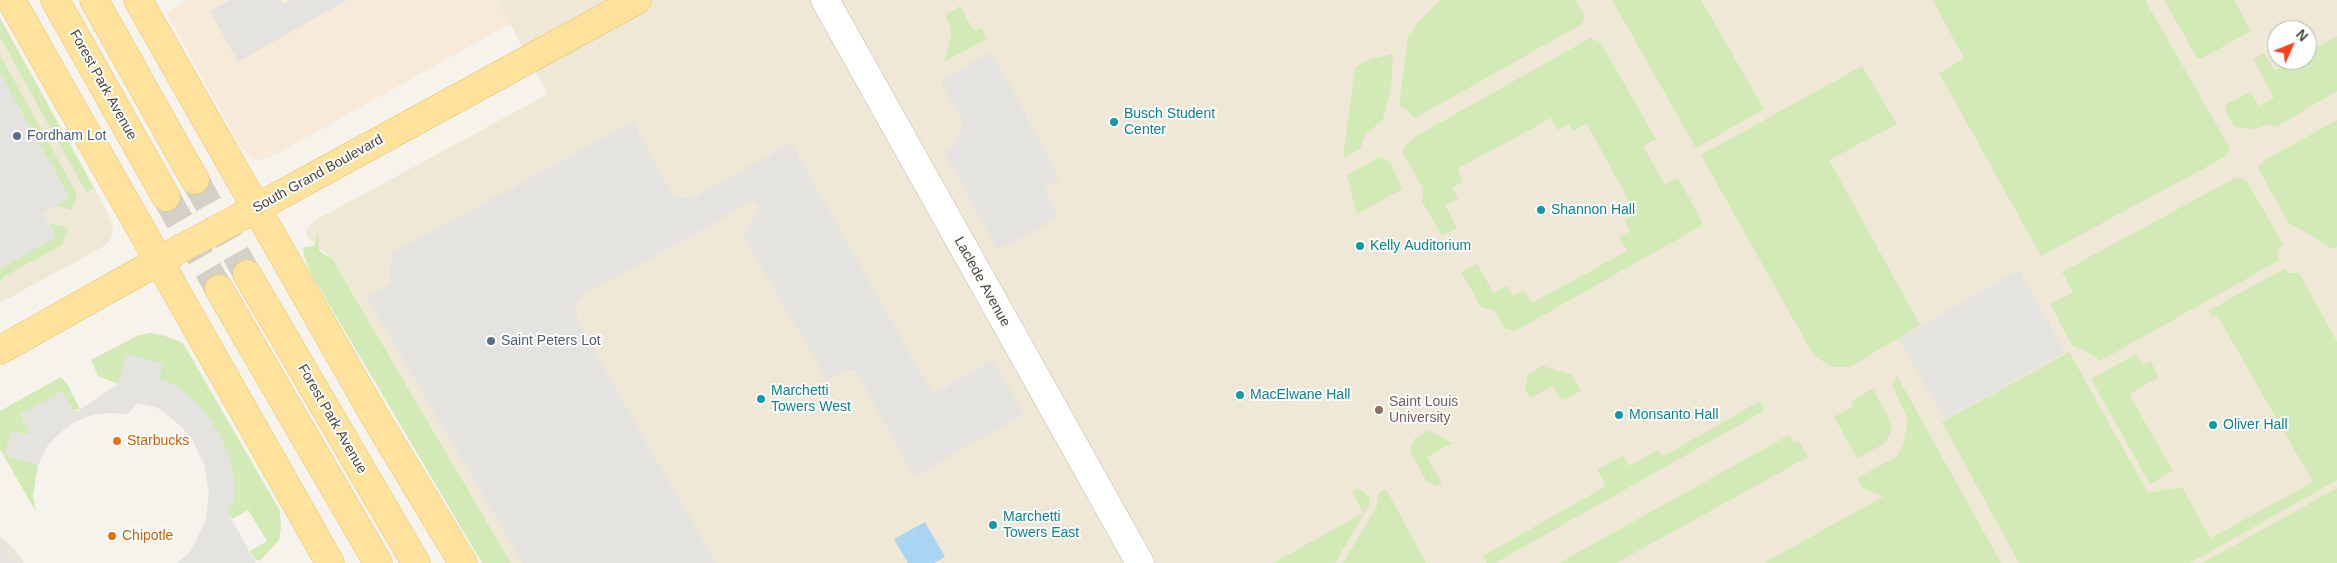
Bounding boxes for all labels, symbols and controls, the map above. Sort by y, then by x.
north arrow [2267,20,2317,70]
text: N [2293,26,2311,44]
street label: Forest Park Avenue [66,27,140,143]
place label: Busch Student Center [1124,106,1215,138]
marker: Busch Student Center [1108,116,1120,128]
place label: Fordham Lot [27,128,106,144]
marker: Fordham Lot [11,130,23,142]
street label: South Grand Boulevard [250,131,386,217]
place label: Shannon Hall [1551,202,1635,218]
marker: Shannon Hall [1535,204,1547,216]
street label: Laclede Avenue [950,234,1014,330]
place label: Kelly Auditorium [1370,238,1471,254]
marker: Kelly Auditorium [1354,240,1366,252]
place label: Saint Peters Lot [501,333,601,349]
marker: Saint Peters Lot [485,335,497,347]
street label: Forest Park Avenue [294,361,370,477]
place label: Marchetti Towers West [771,383,851,416]
place label: MacElwane Hall [1250,387,1350,403]
marker: MacElwane Hall [1234,389,1246,401]
marker: Marchetti Towers West [755,393,767,405]
place label: Saint Louis University [1389,394,1458,427]
marker: Saint Louis University [1373,404,1385,416]
place label: Monsanto Hall [1629,407,1718,423]
marker: Monsanto Hall [1613,409,1625,421]
place label: Oliver Hall [2223,417,2288,433]
marker: Oliver Hall [2207,419,2219,431]
place label: Starbucks [127,433,189,449]
marker: Starbucks [111,435,123,447]
place label: Marchetti Towers East [1003,509,1079,542]
marker: Marchetti Towers East [987,519,999,531]
place label: Chipotle [122,528,173,544]
marker: Chipotle [106,530,118,542]

